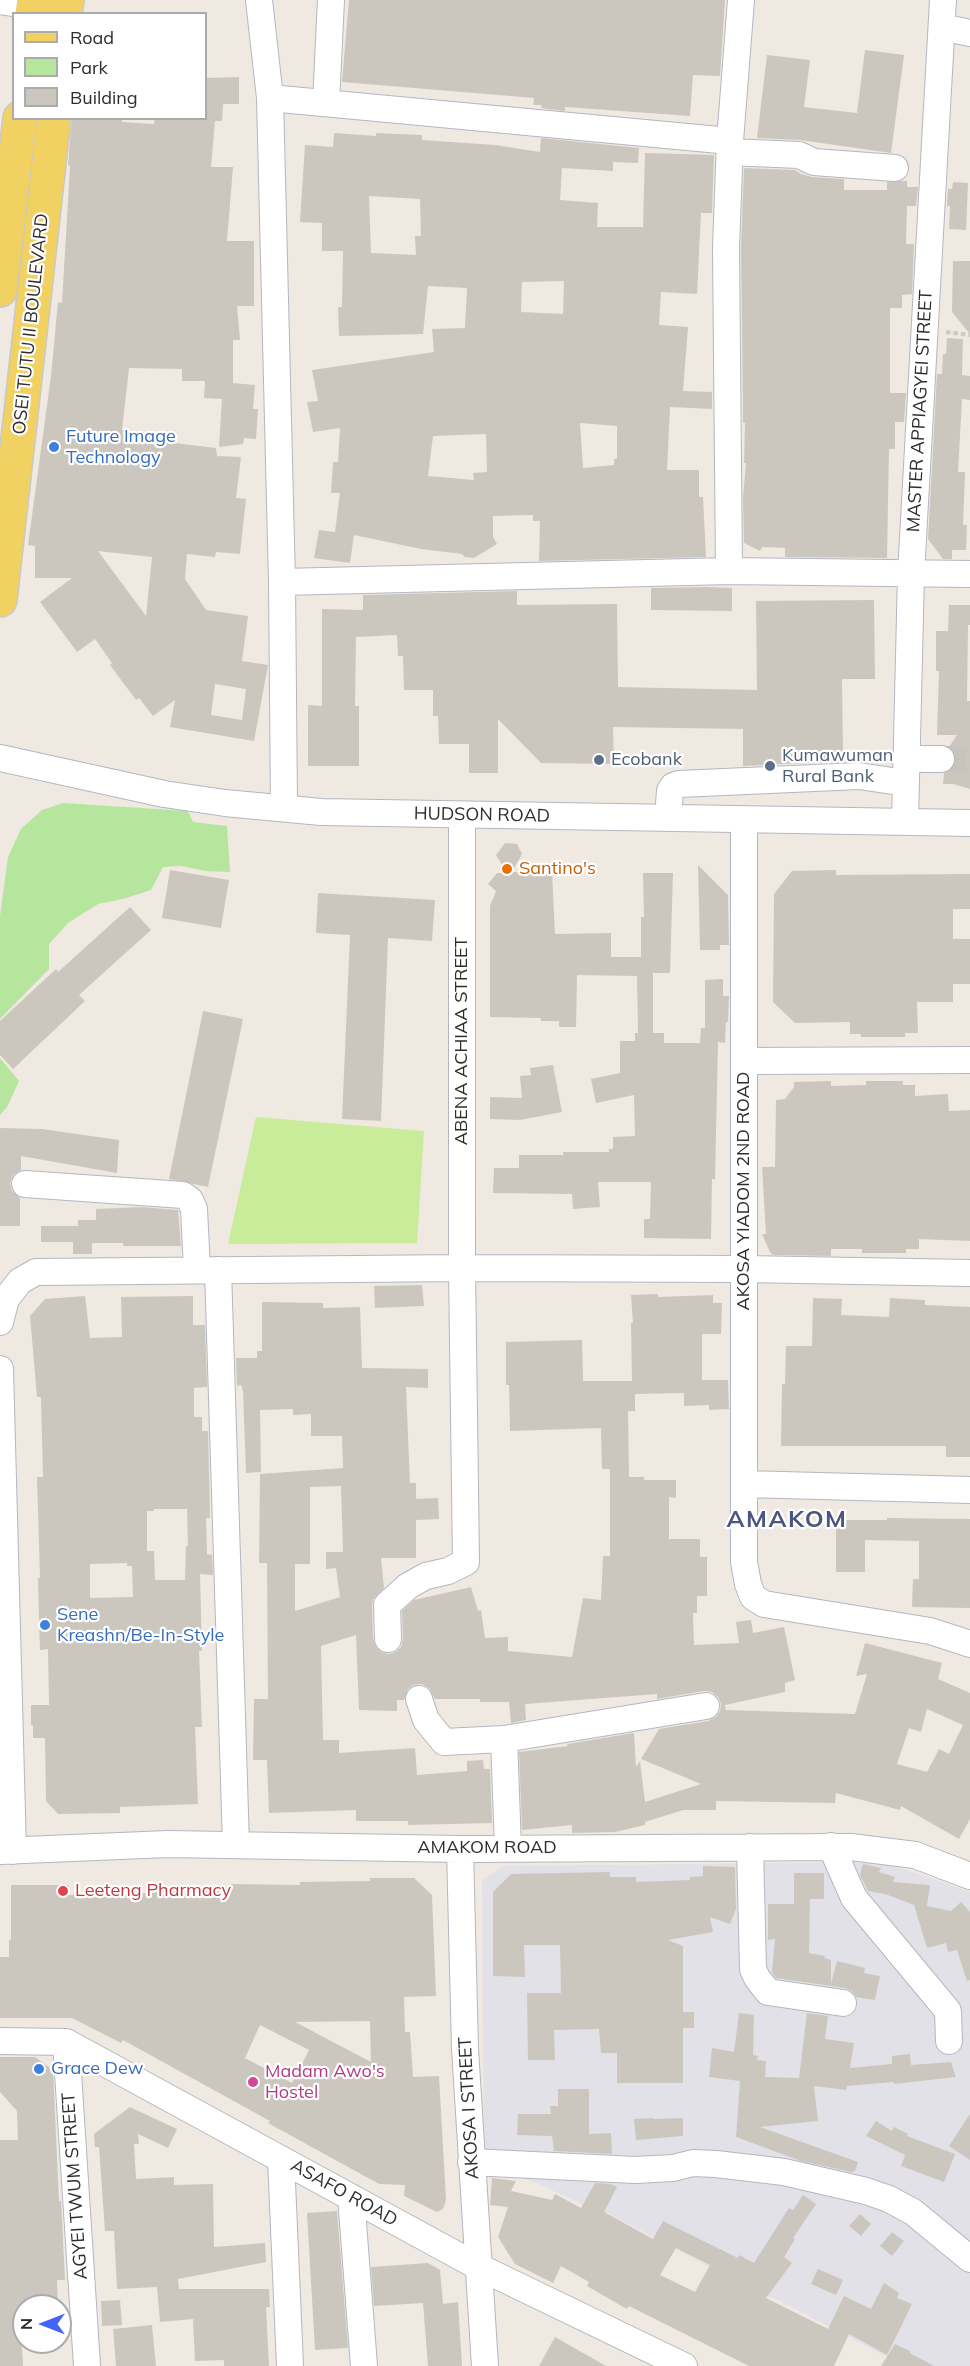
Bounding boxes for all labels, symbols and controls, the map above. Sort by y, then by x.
legend [12,12,207,120]
text: Road [70,26,114,49]
text: Park [70,56,108,79]
text: Building [70,86,138,109]
street label: OSEI TUTU II BOULEVARD [9,212,53,436]
street label: MASTER APPIAGYEI STREET [903,289,937,533]
place label: Future Image Technology [66,426,176,468]
marker: Future Image Technology [47,440,61,454]
place label: Kumawuman Rural Bank [782,745,893,788]
place label: Ecobank [611,749,682,771]
marker: Ecobank [592,753,606,767]
marker: Kumawuman Rural Bank [763,759,777,773]
street label: HUDSON ROAD [414,803,550,827]
place label: Santino's [519,858,596,880]
marker: Santino's [500,862,514,876]
street label: ABENA ACHIAA STREET [451,937,473,1145]
street label: AKOSA YIADOM 2ND ROAD [733,1072,755,1310]
district label: AMAKOM [727,1506,847,1534]
place label: Sene Kreashn/Be-In-Style [57,1604,224,1646]
marker: Sene Kreashn/Be-In-Style [38,1618,52,1632]
street label: AMAKOM ROAD [417,1837,557,1859]
place label: Leeteng Pharmacy [75,1880,231,1902]
marker: Leeteng Pharmacy [56,1884,70,1898]
street label: AKOSA I STREET [454,2036,484,2180]
place label: Grace Dew [51,2058,143,2080]
place label: Madam Awo's Hostel [265,2061,385,2104]
marker: Grace Dew [32,2062,46,2076]
marker: Madam Awo's Hostel [246,2075,260,2089]
street label: AGYEI TWUM STREET [58,2092,92,2280]
street label: ASAFO ROAD [287,2155,401,2231]
north arrow [12,2294,72,2354]
text: N [16,2318,36,2330]

